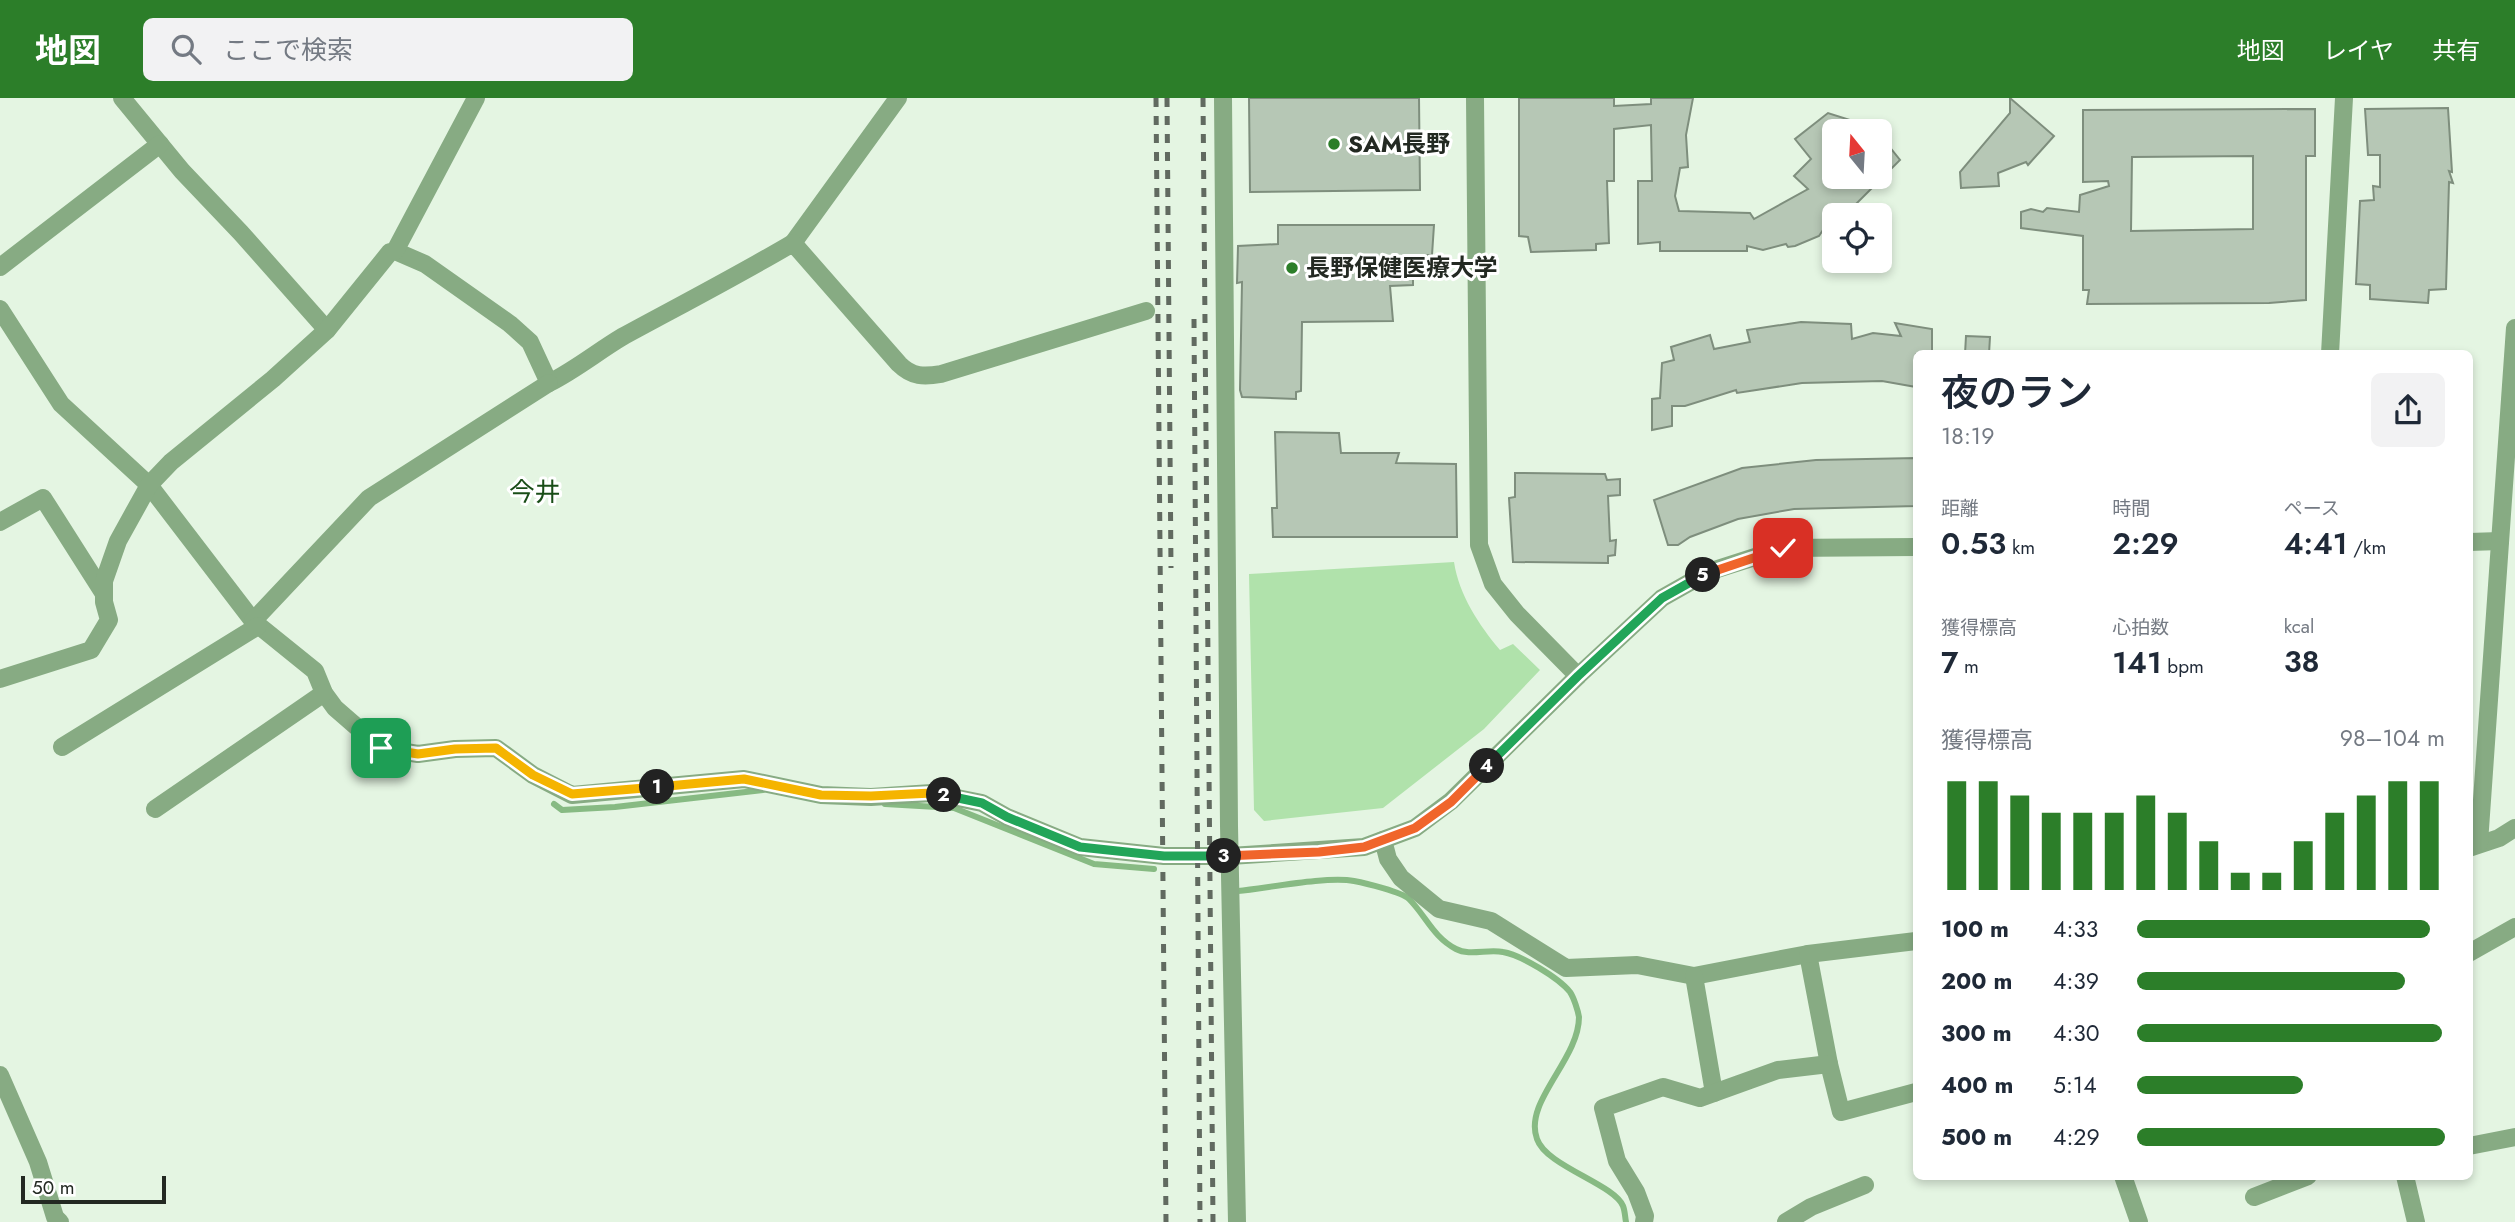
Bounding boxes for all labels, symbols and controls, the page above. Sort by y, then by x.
search box [143,18,633,81]
text: 地図 [35,27,101,74]
icon: search [167,30,205,68]
text: ここで検索 [223,31,353,69]
text: 地図 [2237,33,2285,68]
text: レイヤ [2323,33,2394,68]
text: 共有 [2432,33,2480,68]
north arrow [1822,119,1892,189]
map controls [1822,119,1892,273]
place label: SAM長野 [1348,126,1450,161]
marker: SAM長野 [1326,136,1342,152]
button: locate [1822,203,1892,273]
place label: 長野保健医療大学 [1306,250,1498,285]
marker: 長野保健医療大学 [1284,260,1300,276]
text: 夜のラン [1941,365,2093,420]
button: share [2371,373,2445,447]
text: 18:19 [1941,419,1994,453]
district label: 今井 [509,473,561,511]
text: 距離 [1941,495,1979,522]
text: 時間 [2112,495,2150,522]
text: ペース [2284,495,2340,522]
pin [1753,518,1813,578]
text: 0.53 [1941,522,2006,565]
text: 2:29 [2112,522,2179,565]
text: 4:41 [2284,522,2348,565]
icon: check [1764,529,1802,567]
text: km [2006,534,2035,561]
text: /km [2348,534,2386,561]
pin: 5 [1686,558,1720,592]
text: 5 [1696,561,1709,588]
text: kcal [2284,613,2314,640]
text: 獲得標高 [1941,614,2017,641]
text: 心拍数 [2112,614,2169,641]
text: 38 [2284,640,2320,683]
text: 7 [1941,641,1958,684]
text: 141 [2112,641,2162,684]
text: m [1958,653,1979,680]
text: bpm [2162,653,2204,680]
pin [351,718,411,778]
text: 98–104 m [2340,721,2445,755]
text: 獲得標高 [1941,723,2033,757]
icon: arrive [362,729,400,767]
pin: 4 [1470,748,1504,784]
text: 4 [1480,752,1493,779]
pin: 1 [640,770,674,804]
text: 1 [652,773,661,800]
pin: 2 [926,778,962,812]
text: 2 [937,781,950,808]
pin: 3 [1206,838,1242,874]
text: 3 [1218,842,1229,869]
text: 100 m [1941,912,2009,946]
text: 4:33 [2053,912,2098,946]
text: 200 m [1941,964,2012,998]
text: 4:39 [2053,964,2099,998]
text: 300 m [1941,1016,2012,1050]
text: 4:30 [2053,1016,2100,1050]
text: 400 m [1941,1068,2013,1102]
text: 5:14 [2053,1068,2097,1102]
text: 500 m [1941,1120,2012,1154]
text: 4:29 [2053,1120,2100,1154]
scale bar [21,1173,166,1205]
text: 50 m [32,1174,75,1201]

